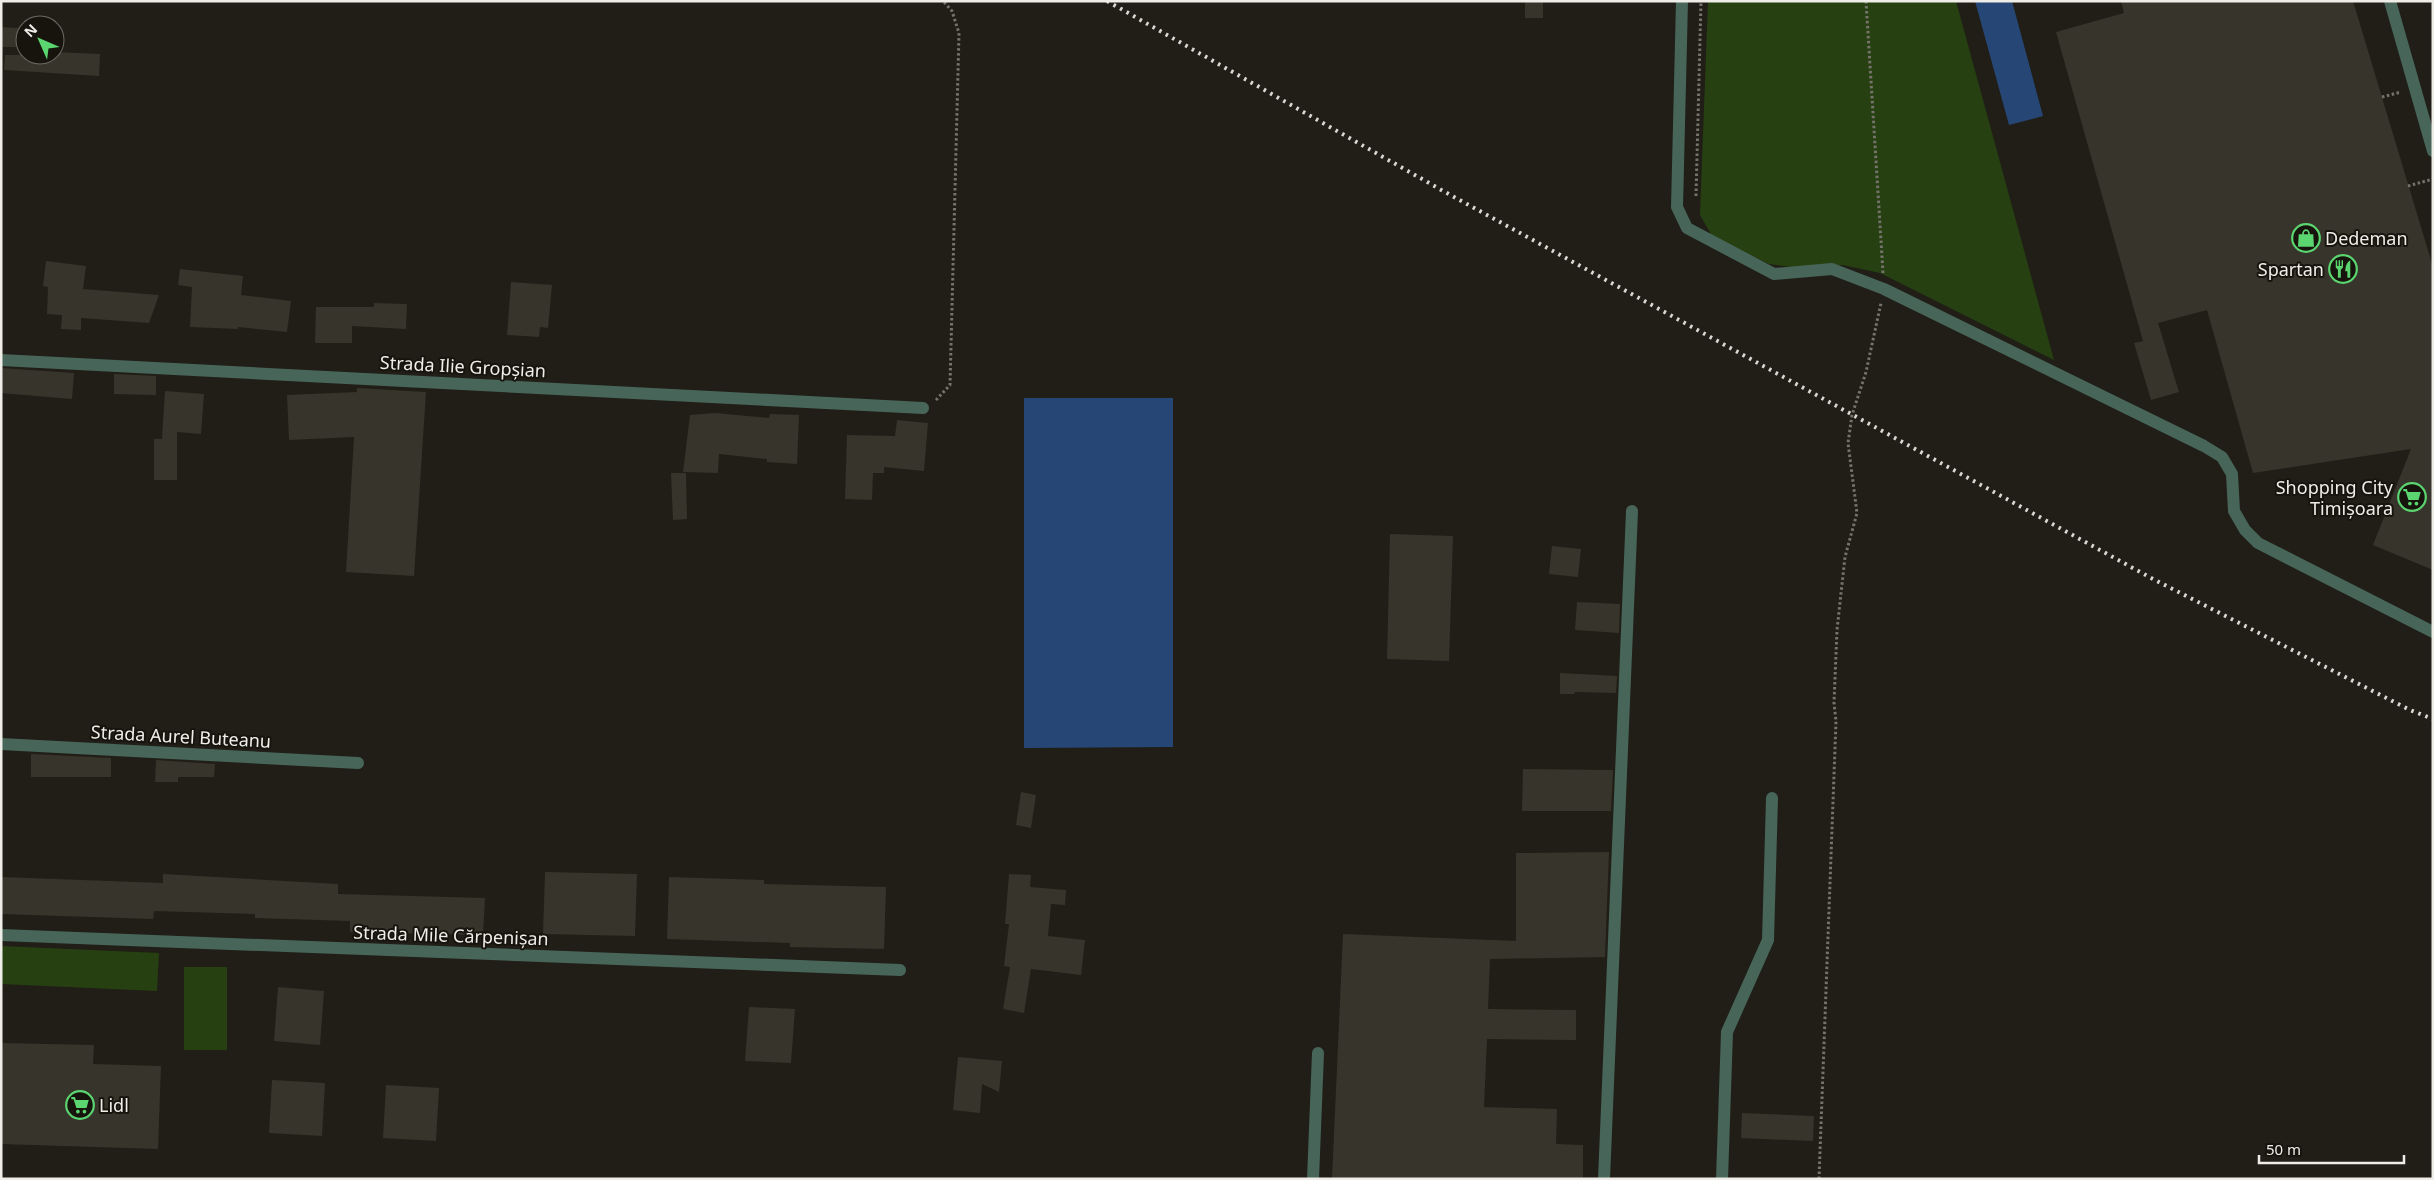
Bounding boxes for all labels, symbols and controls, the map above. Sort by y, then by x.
north arrow [15,15,65,65]
text: N [20,20,41,41]
shop icon: Dedeman [2291,223,2321,253]
place label: Dedeman [2325,226,2408,250]
restaurant icon: Spartan [2328,254,2358,284]
place label: Spartan [2258,257,2324,281]
street label: Strada Ilie Gropșian [379,350,547,382]
place label: Shopping City Timișoara [2276,475,2394,520]
supermarket icon: Shopping City Timișoara [2397,482,2427,512]
street label: Strada Aurel Buteanu [90,719,272,753]
street label: Strada Mile Cărpenișan [353,920,549,950]
supermarket icon: Lidl [65,1090,95,1120]
place label: Lidl [99,1093,129,1117]
scale bar [2259,1132,2404,1164]
text: 50 m [2266,1139,2301,1159]

